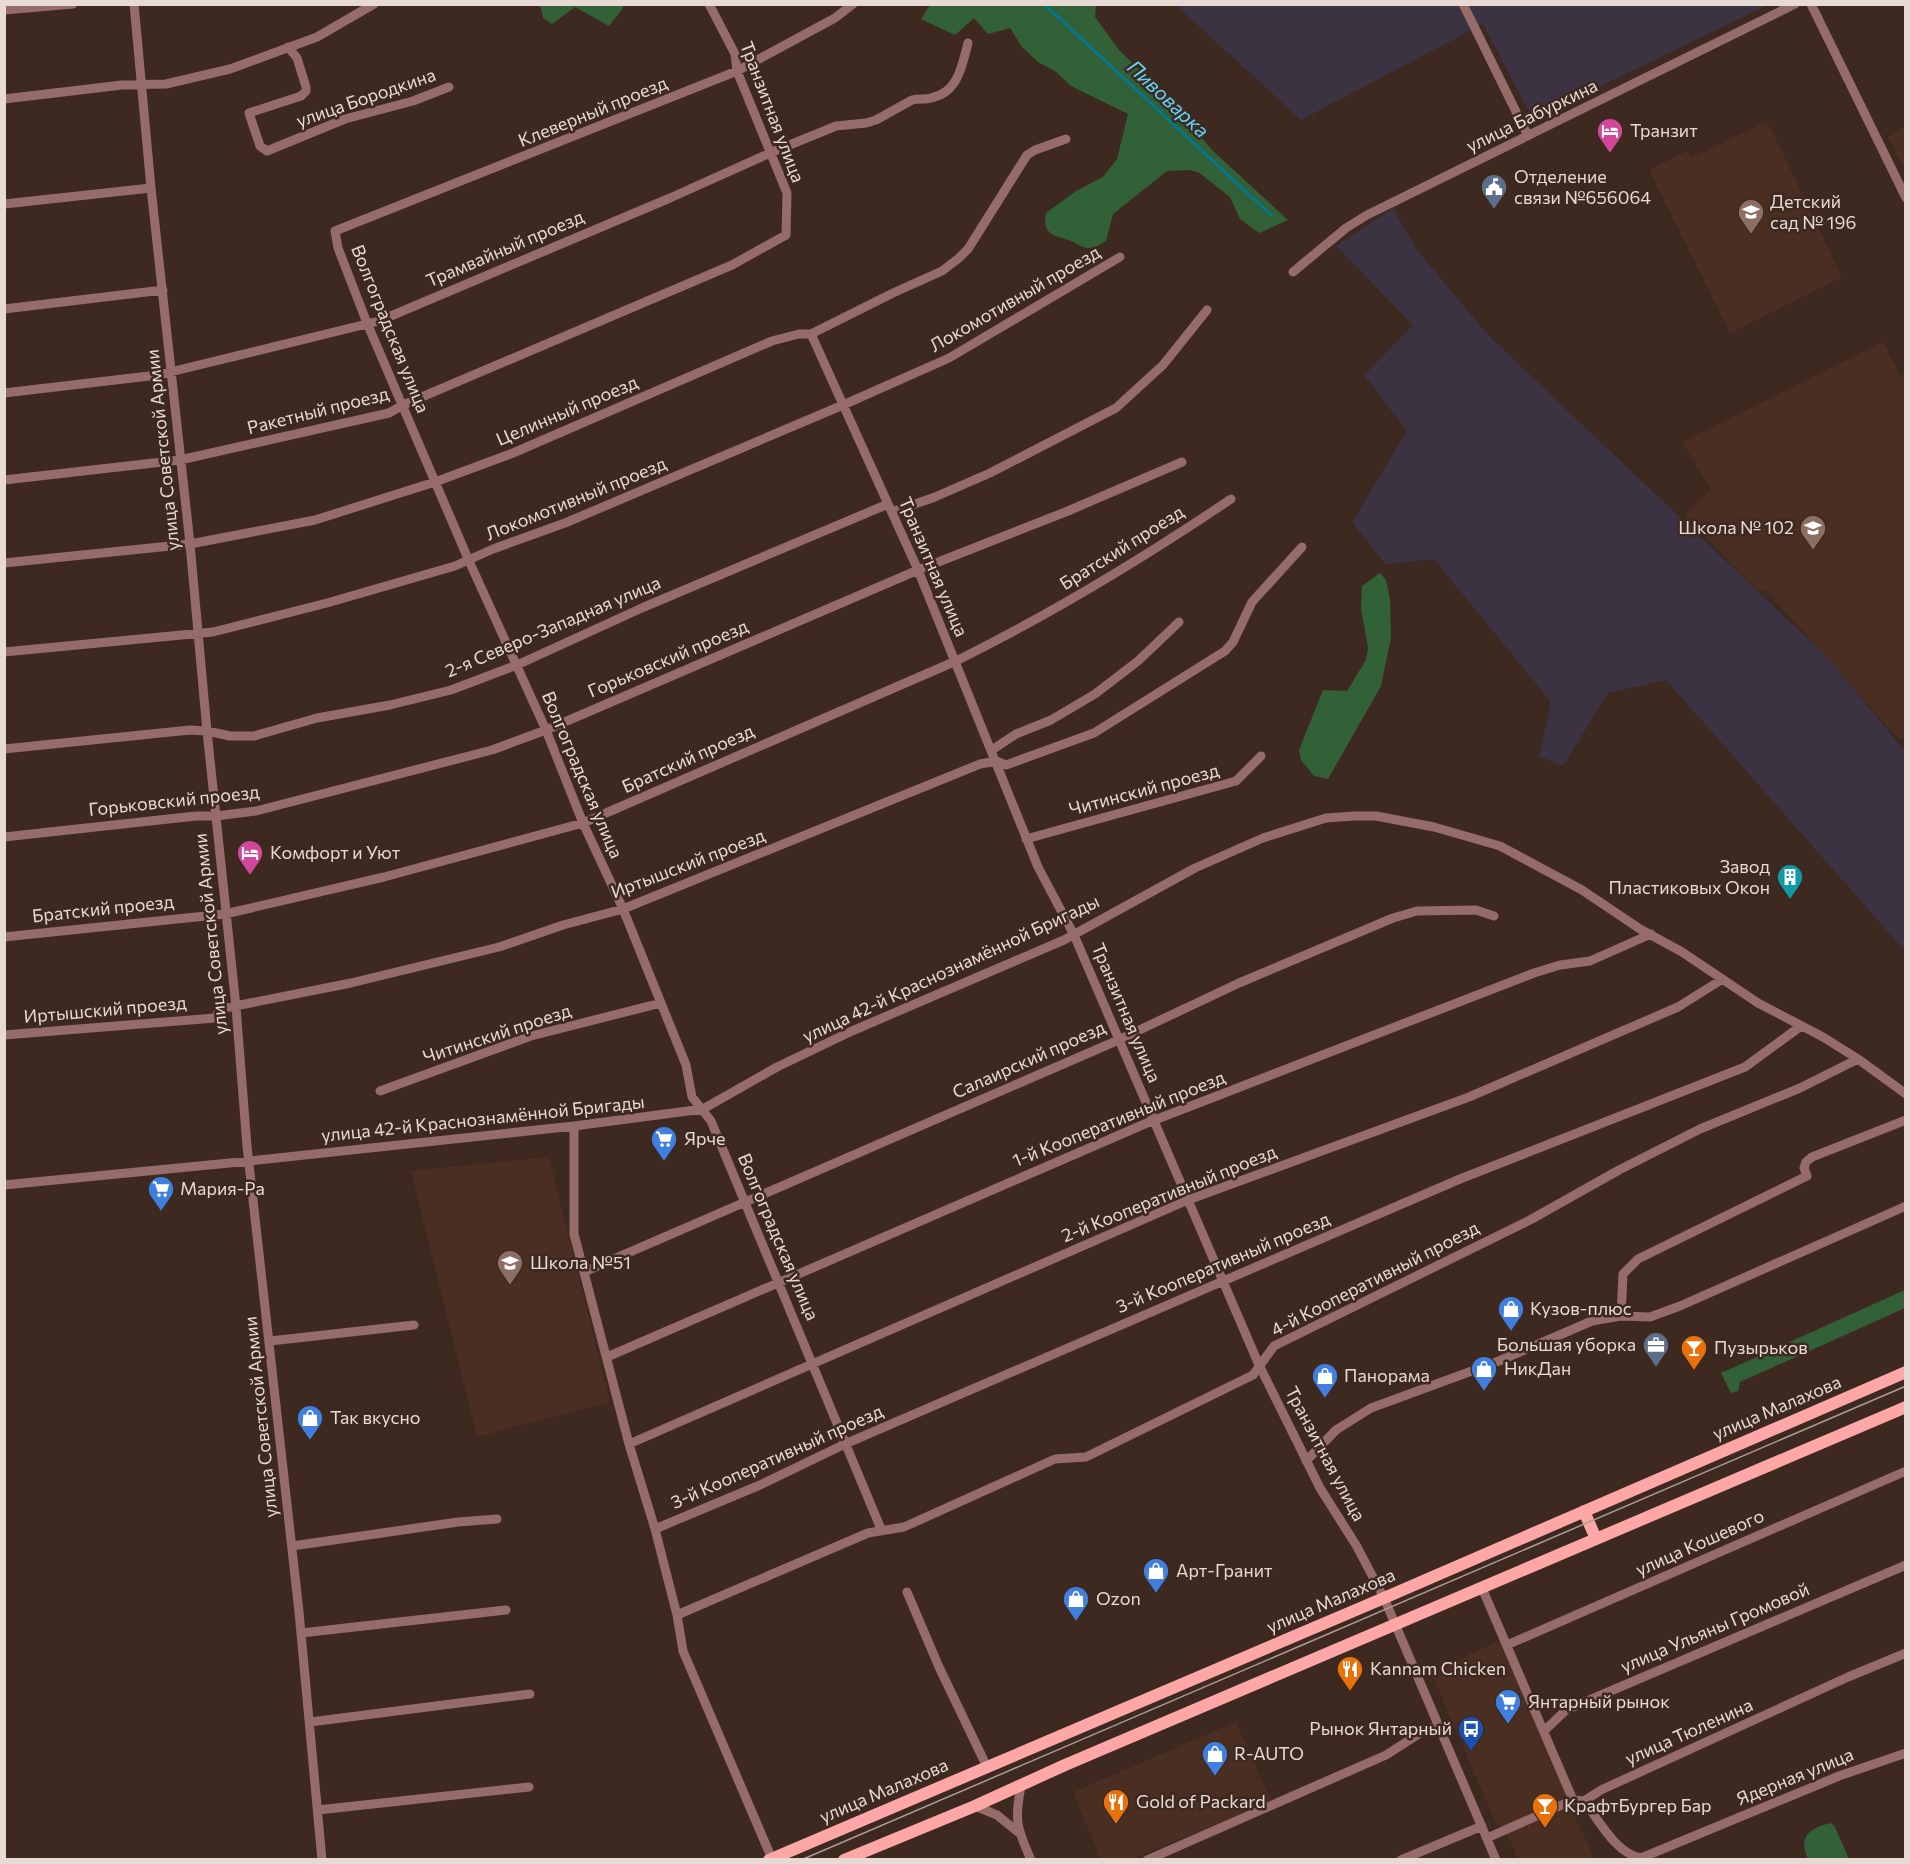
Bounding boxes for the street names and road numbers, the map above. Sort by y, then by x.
street label: Транзитная улица [736,38,810,185]
street label: улица Бородкина [293,63,438,131]
street label: Клеверный проезд [515,71,671,151]
street label: улица Бабуркина [1462,74,1601,156]
street label: Трамвайный проезд [422,205,587,291]
street label: Локомотивный проезд [925,240,1104,356]
street label: Волгоградская улица [347,241,435,416]
street label: улица Советской Армии [140,348,184,552]
street label: Целинный проезд [493,370,641,450]
street label: Ракетный проезд [245,382,391,438]
street label: Локомотивный проезд [482,452,670,544]
street label: Транзитная улица [895,494,973,640]
street label: Братский проезд [1055,500,1188,594]
street label: 2-я Северо-Западная улица [442,571,664,681]
street label: Горьковский проезд [584,614,751,702]
street label: Волгоградская улица [538,688,628,862]
street label: Братский проезд [618,719,758,797]
street label: Читинский проезд [1066,758,1222,820]
street label: Горьковский проезд [87,780,261,820]
street label: Иртышский проезд [607,823,768,903]
street label: улица Советской Армии [188,832,232,1036]
street label: улица 42-й Краснознамённой Бригады [799,889,1102,1047]
street label: Братский проезд [31,890,175,926]
street label: Транзитная улица [1088,940,1166,1086]
street label: Иртышский проезд [23,991,188,1027]
street label: Читинский проезд [420,999,574,1067]
street label: Салаирский проезд [949,1015,1109,1103]
street label: 1-й Кооперативный проезд [1009,1065,1229,1171]
street label: улица 42-й Краснознамённой Бригады [320,1090,646,1146]
street label: 2-й Кооперативный проезд [1058,1140,1280,1246]
street label: Волгоградская улица [734,1150,824,1324]
street label: 3-й Кооперативный проезд [1113,1207,1333,1317]
street label: 4-й Кооперативный проезд [1267,1216,1483,1340]
street label: улица Советской Армии [238,1315,282,1519]
street label: улица Малахова [1709,1370,1844,1444]
street label: Транзитная улица [1281,1382,1371,1525]
street label: 3-й Кооперативный проезд [667,1399,886,1513]
street label: улица Кошевого [1632,1504,1767,1580]
street label: улица Малахова [1263,1563,1398,1637]
street label: улица Ульяны Громовой [1617,1577,1812,1677]
street label: улица Тюленина [1621,1693,1756,1769]
street label: Ядерная улица [1733,1743,1856,1810]
street label: улица Малахова [816,1753,951,1827]

